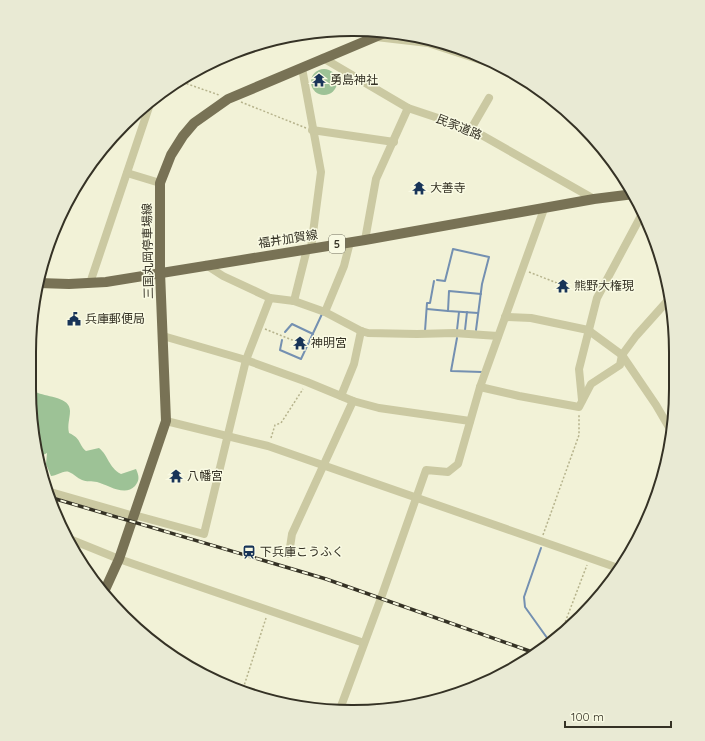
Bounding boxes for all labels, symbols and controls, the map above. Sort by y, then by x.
temple icon: 勇島神社 [311,72,327,88]
place label: 勇島神社 [330,72,378,87]
street label: 民家道路 [434,111,484,142]
temple icon: 大善寺 [411,180,427,196]
place label: 大善寺 [430,180,466,195]
street label: 三国丸岡停車場線 [139,203,156,299]
street label: 福井加賀線 [257,226,319,251]
road number: 5 [329,235,345,253]
temple icon: 熊野大権現 [555,278,571,294]
place label: 熊野大権現 [574,278,634,293]
public building icon: 兵庫郵便局 [66,311,82,327]
place label: 兵庫郵便局 [85,311,145,326]
temple icon: 神明宮 [292,335,308,351]
place label: 神明宮 [311,335,347,350]
temple icon: 八幡宮 [168,468,184,484]
place label: 八幡宮 [187,468,223,483]
station icon: 下兵庫こうふく [241,544,257,560]
place label: 下兵庫こうふく [260,544,344,559]
scale bar [565,703,671,729]
text: 100 m [571,709,604,724]

